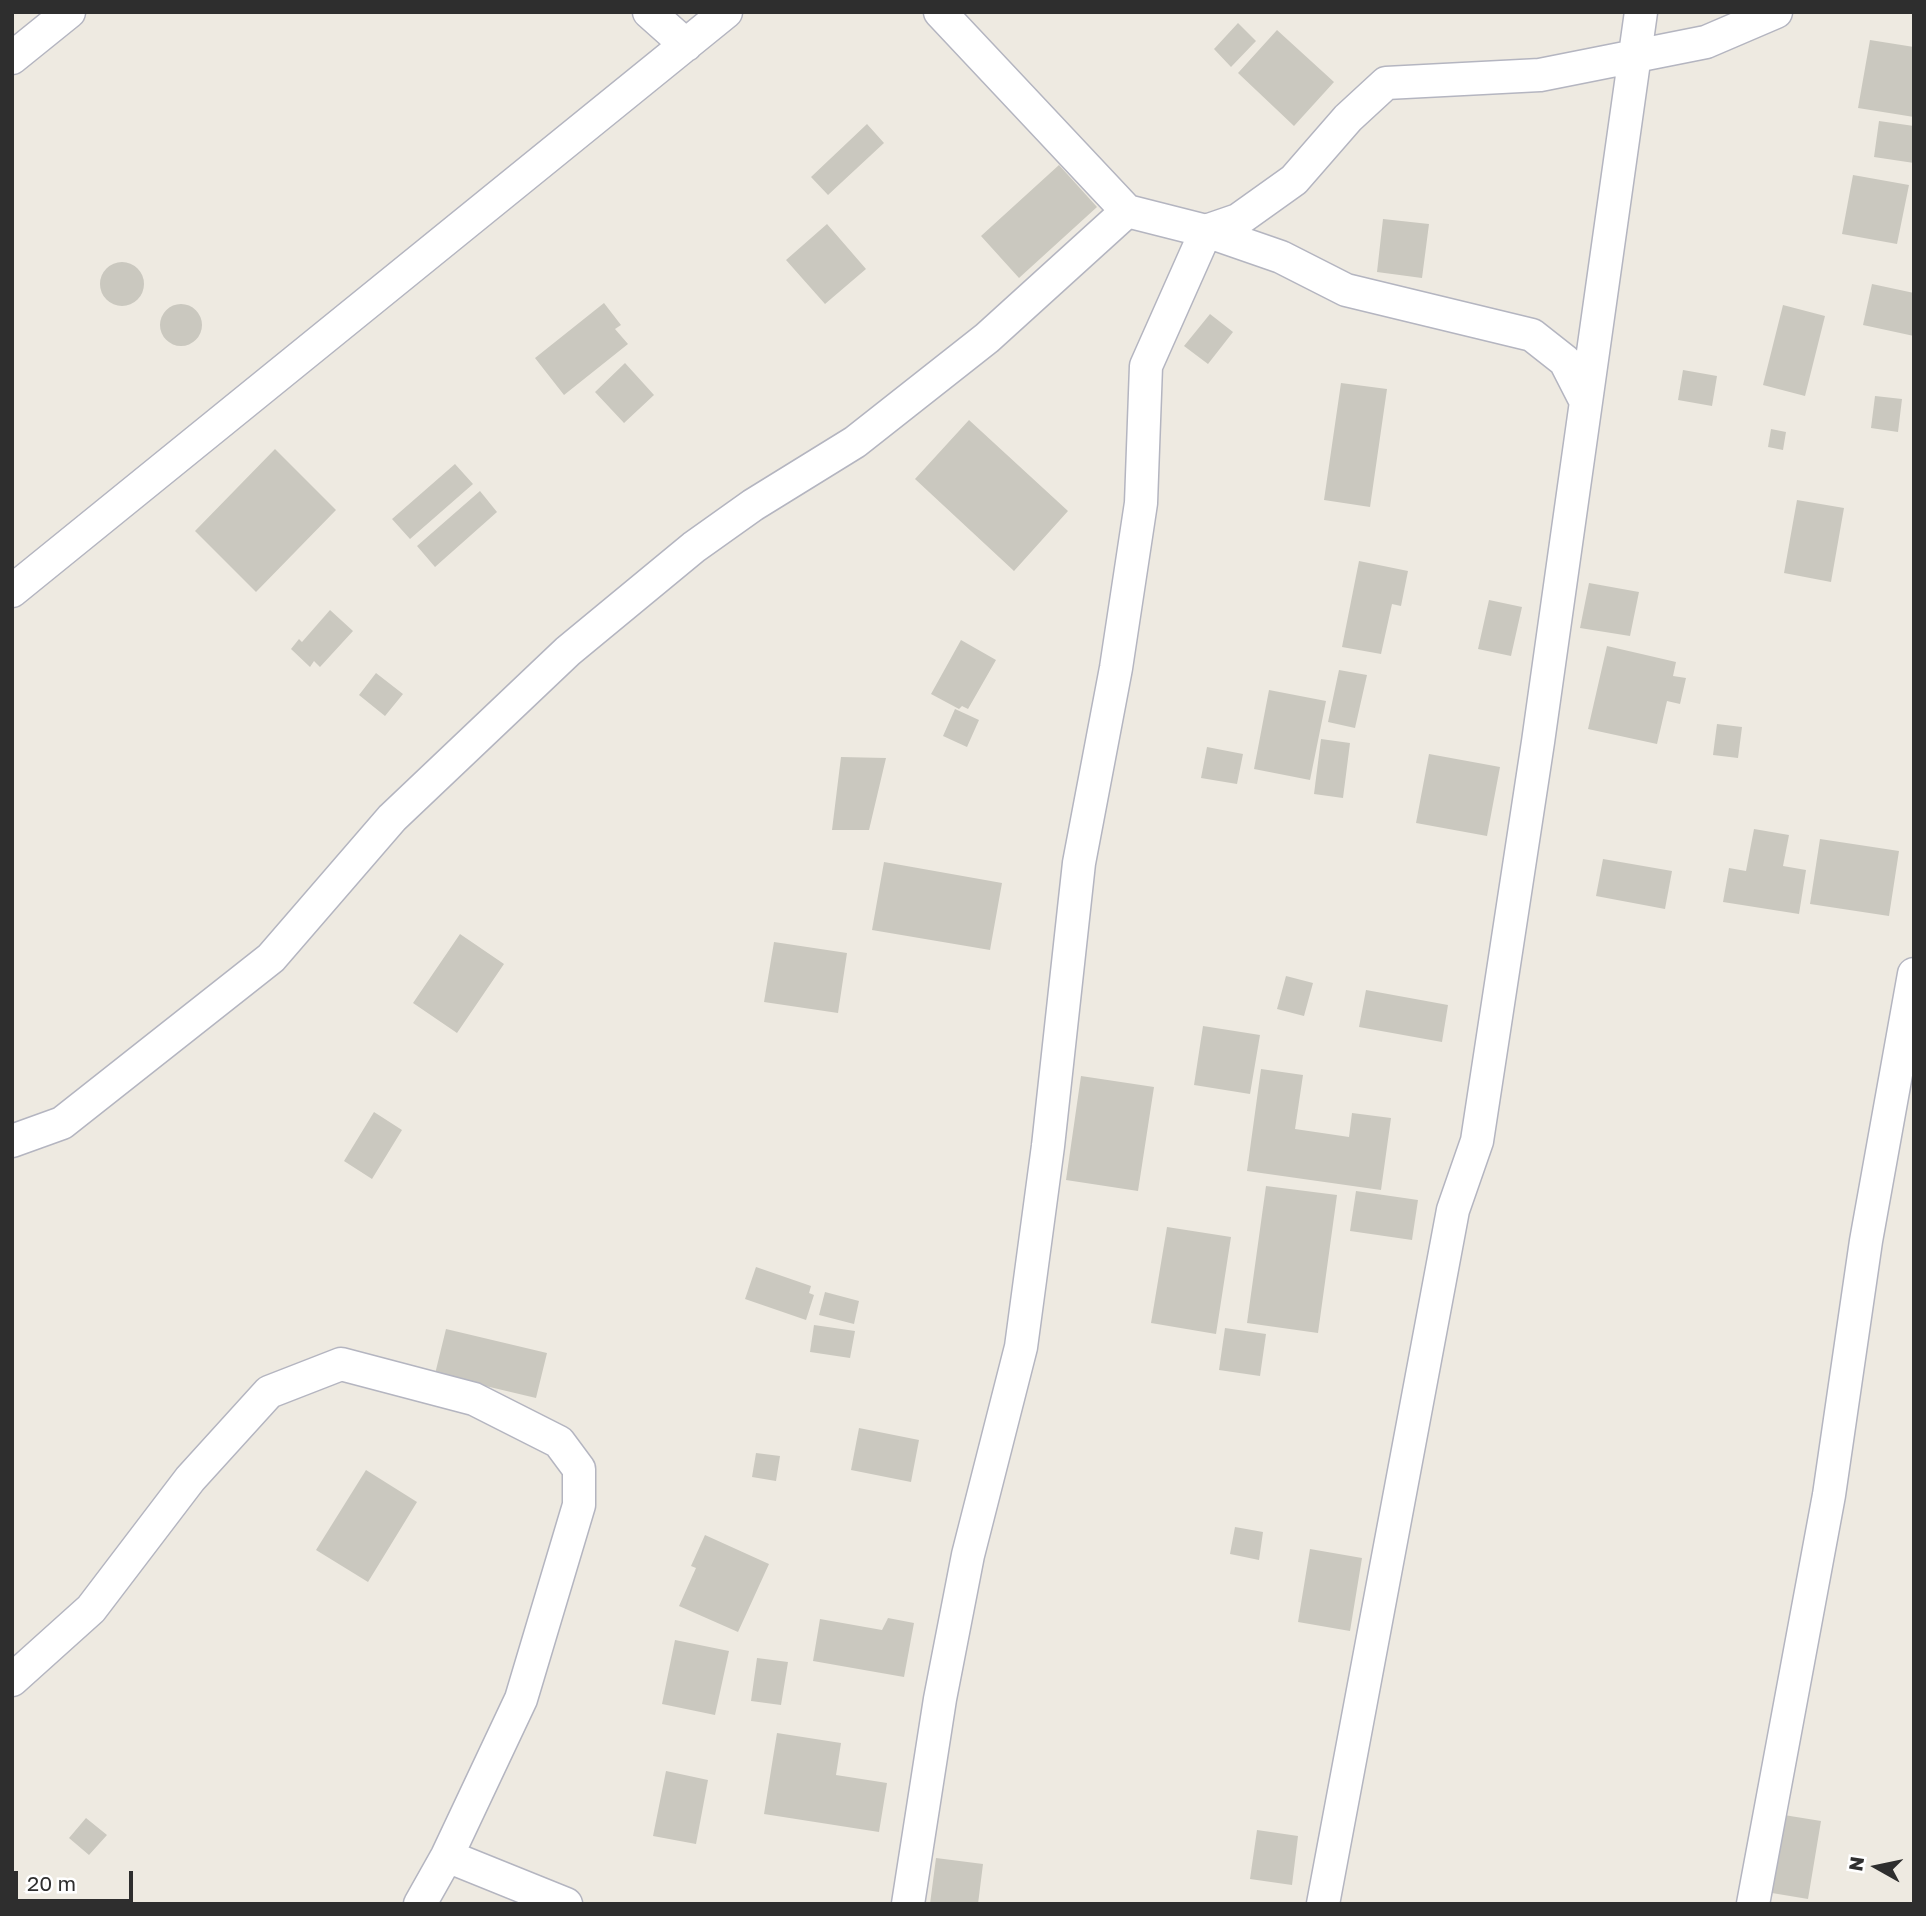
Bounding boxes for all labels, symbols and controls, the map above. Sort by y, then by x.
north arrow [1842,1832,1912,1902]
text: N [1843,1855,1868,1873]
scale bar [18,1856,136,1900]
text: 20 m [27,1870,76,1896]

